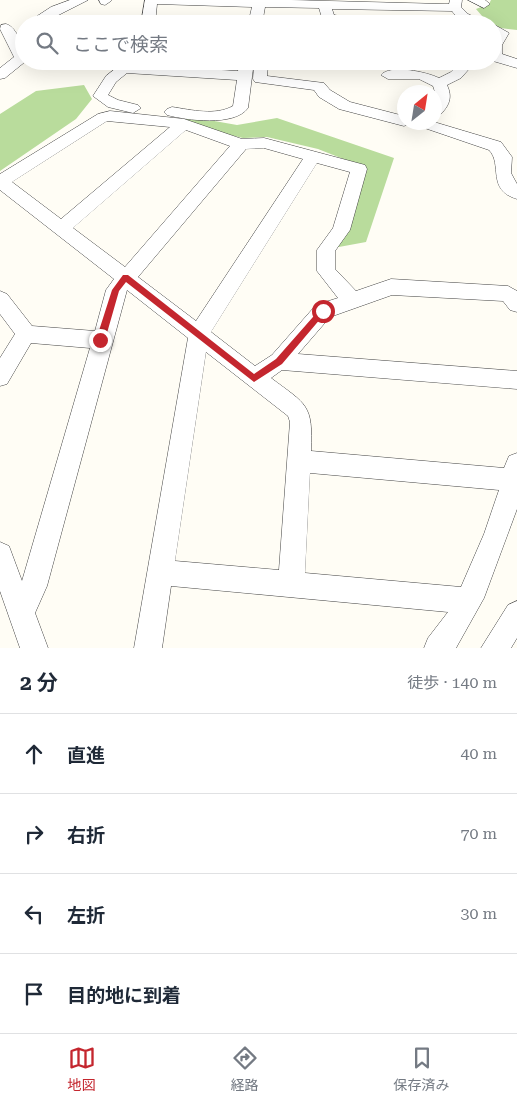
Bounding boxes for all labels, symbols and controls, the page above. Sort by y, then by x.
search box [15,15,502,70]
icon: search [33,29,61,57]
text: ここで検索 [73,33,168,56]
north arrow [397,85,442,130]
route start [312,300,335,323]
route end [89,329,112,352]
text: 2 分 [20,671,58,695]
text: 徒歩 · 140 m [407,673,497,692]
icon: ahead [20,740,48,768]
text: 直進 [67,744,105,767]
text: 40 m [460,744,497,763]
icon: right [20,820,48,848]
text: 右折 [67,824,105,847]
text: 70 m [460,824,497,843]
icon: left [20,900,48,928]
text: 左折 [67,904,105,927]
text: 30 m [460,904,497,923]
icon: arrive [20,980,48,1008]
text: 目的地に到着 [67,984,181,1007]
tab: 地図 [68,1044,96,1094]
tab: 経路 [231,1044,259,1094]
tab: 保存済み [394,1044,450,1094]

